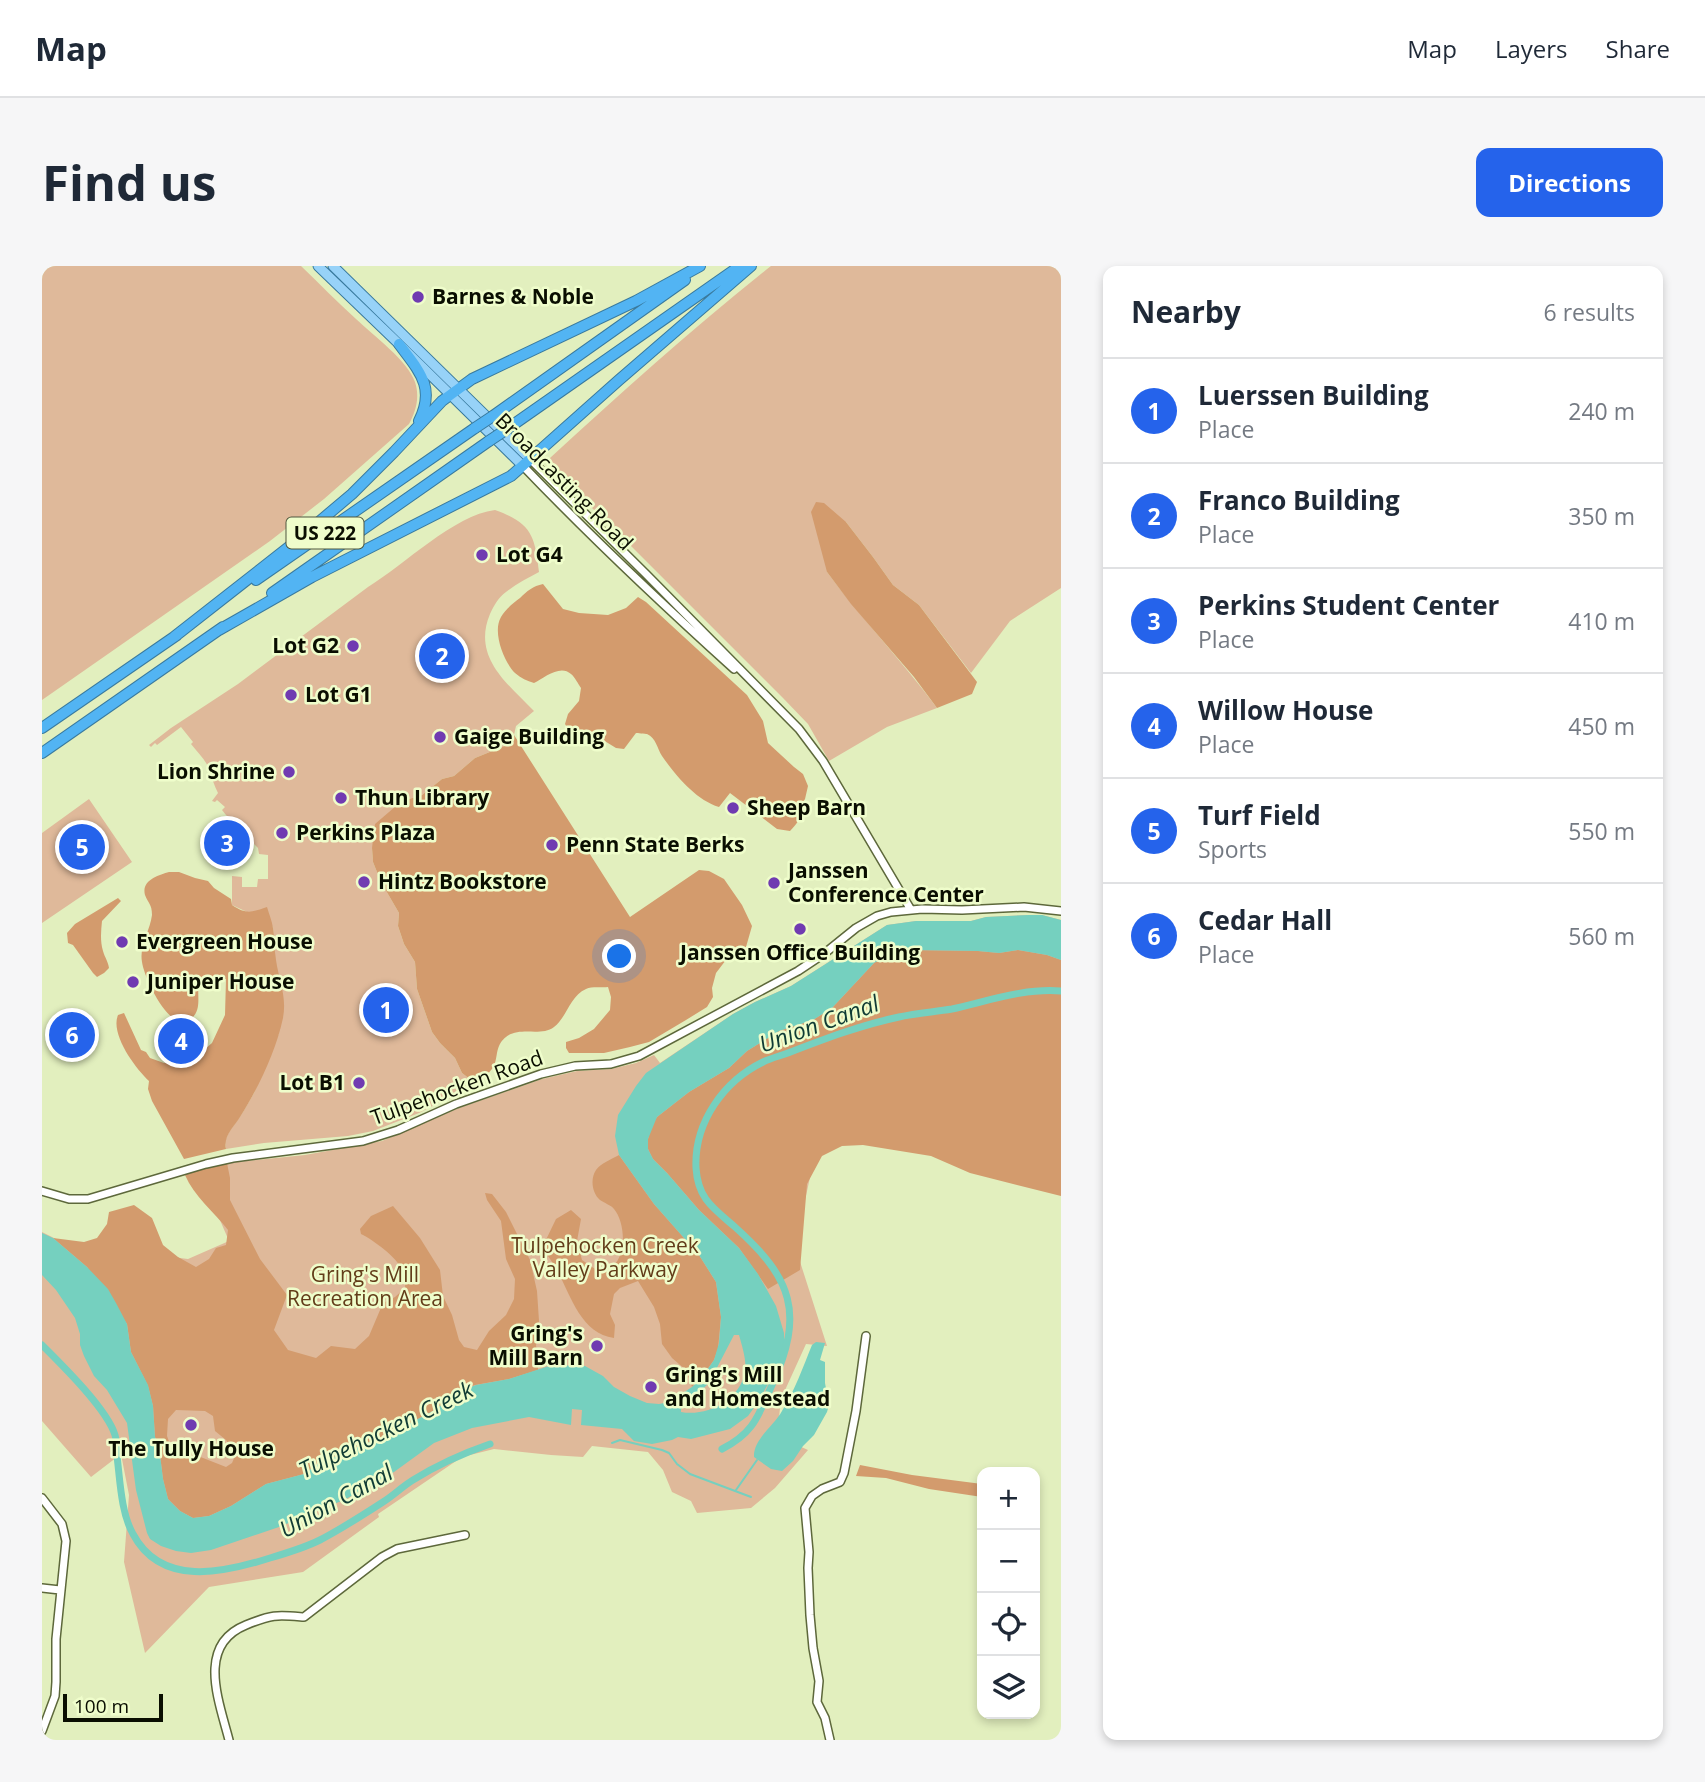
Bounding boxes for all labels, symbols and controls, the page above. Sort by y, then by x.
text: Map [35,26,107,71]
text: Map [1407,32,1457,65]
text: Layers [1495,32,1568,65]
text: Share [1606,32,1670,65]
button: Directions [1476,148,1663,217]
text: Find us [42,149,216,215]
place label: Barnes & Noble [432,282,594,310]
marker: Barnes & Noble [410,289,426,305]
text: Nearby [1131,291,1241,332]
text: 6 results [1544,296,1635,328]
text: Luerssen Building [1198,377,1429,413]
text: 1 [1147,395,1161,427]
text: 240 m [1568,395,1635,427]
street label: Broadcasting Road [490,406,640,556]
text: Place [1198,413,1254,445]
text: Franco Building [1198,482,1400,518]
text: 2 [1147,500,1161,532]
text: 350 m [1568,500,1635,532]
road number: US 222 [286,518,364,548]
text: Place [1198,518,1254,550]
place label: Lot G4 [496,540,563,568]
marker: Lot G4 [474,547,490,563]
text: Perkins Student Center [1198,587,1499,623]
text: 3 [1147,605,1161,637]
text: 410 m [1568,605,1635,637]
text: Place [1198,623,1254,655]
pin: 2 [419,630,465,682]
place label: Lot G2 [272,631,339,659]
marker: Lot G2 [345,638,361,654]
place label: Lot G1 [305,680,372,708]
marker: Lot G1 [283,687,299,703]
text: Willow House [1198,692,1373,728]
text: 4 [1147,710,1161,742]
text: 450 m [1568,710,1635,742]
place label: Gaige Building [454,722,604,750]
text: Place [1198,728,1254,760]
marker: Gaige Building [432,729,448,745]
place label: Lion Shrine [157,757,275,785]
marker: Lion Shrine [281,764,297,780]
place label: Thun Library [355,783,489,811]
marker: Thun Library [333,790,349,806]
place label: Sheep Barn [747,793,866,821]
text: Turf Field [1198,797,1321,833]
marker: Sheep Barn [725,800,741,816]
text: 5 [1147,815,1161,847]
text: 550 m [1568,815,1635,847]
pin: 3 [204,817,250,869]
place label: Perkins Plaza [296,818,435,846]
pin: 5 [59,821,105,873]
marker: Perkins Plaza [274,825,290,841]
place label: Penn State Berks [566,830,745,858]
text: Sports [1198,833,1267,865]
marker: Penn State Berks [544,837,560,853]
place label: Janssen Conference Center [786,856,984,908]
place label: Hintz Bookstore [378,867,547,895]
marker: Hintz Bookstore [356,874,372,890]
marker: Janssen Conference Center [766,875,782,891]
text: Cedar Hall [1198,902,1332,938]
text: 6 [1147,920,1161,952]
text: 560 m [1568,920,1635,952]
marker: Janssen Office Building [792,921,808,937]
place label: Evergreen House [136,927,313,955]
marker: Evergreen House [114,934,130,950]
place label: Janssen Office Building [678,938,920,966]
text: Place [1198,938,1254,970]
your location [602,939,636,973]
place label: Juniper House [145,967,294,995]
marker: Juniper House [125,974,141,990]
pin: 1 [363,984,409,1036]
water label: Union Canal [754,986,884,1060]
pin: 6 [49,1009,95,1061]
pin: 4 [158,1015,204,1067]
street label: Tulpehocken Road [367,1043,547,1131]
place label: Lot B1 [279,1068,345,1096]
marker: Lot B1 [351,1075,367,1091]
park label: Tulpehocken Creek Valley Parkway [511,1231,699,1283]
park label: Gring's Mill Recreation Area [287,1260,443,1312]
place label: Gring's Mill Barn [488,1319,583,1371]
marker: Gring's Mill Barn [589,1338,605,1354]
place label: Gring's Mill and Homestead [665,1360,830,1412]
water label: Tulpehocken Creek [293,1373,479,1485]
marker: Gring's Mill and Homestead [643,1379,659,1395]
marker: The Tully House [183,1417,199,1433]
place label: The Tully House [108,1434,274,1462]
water label: Union Canal [273,1455,399,1545]
map controls [977,1467,1040,1719]
button: + [977,1467,1040,1530]
button: − [977,1530,1040,1593]
button: locate [977,1593,1040,1656]
button: layers [977,1656,1040,1719]
scale bar [63,1691,163,1723]
text: 100 m [74,1693,129,1719]

